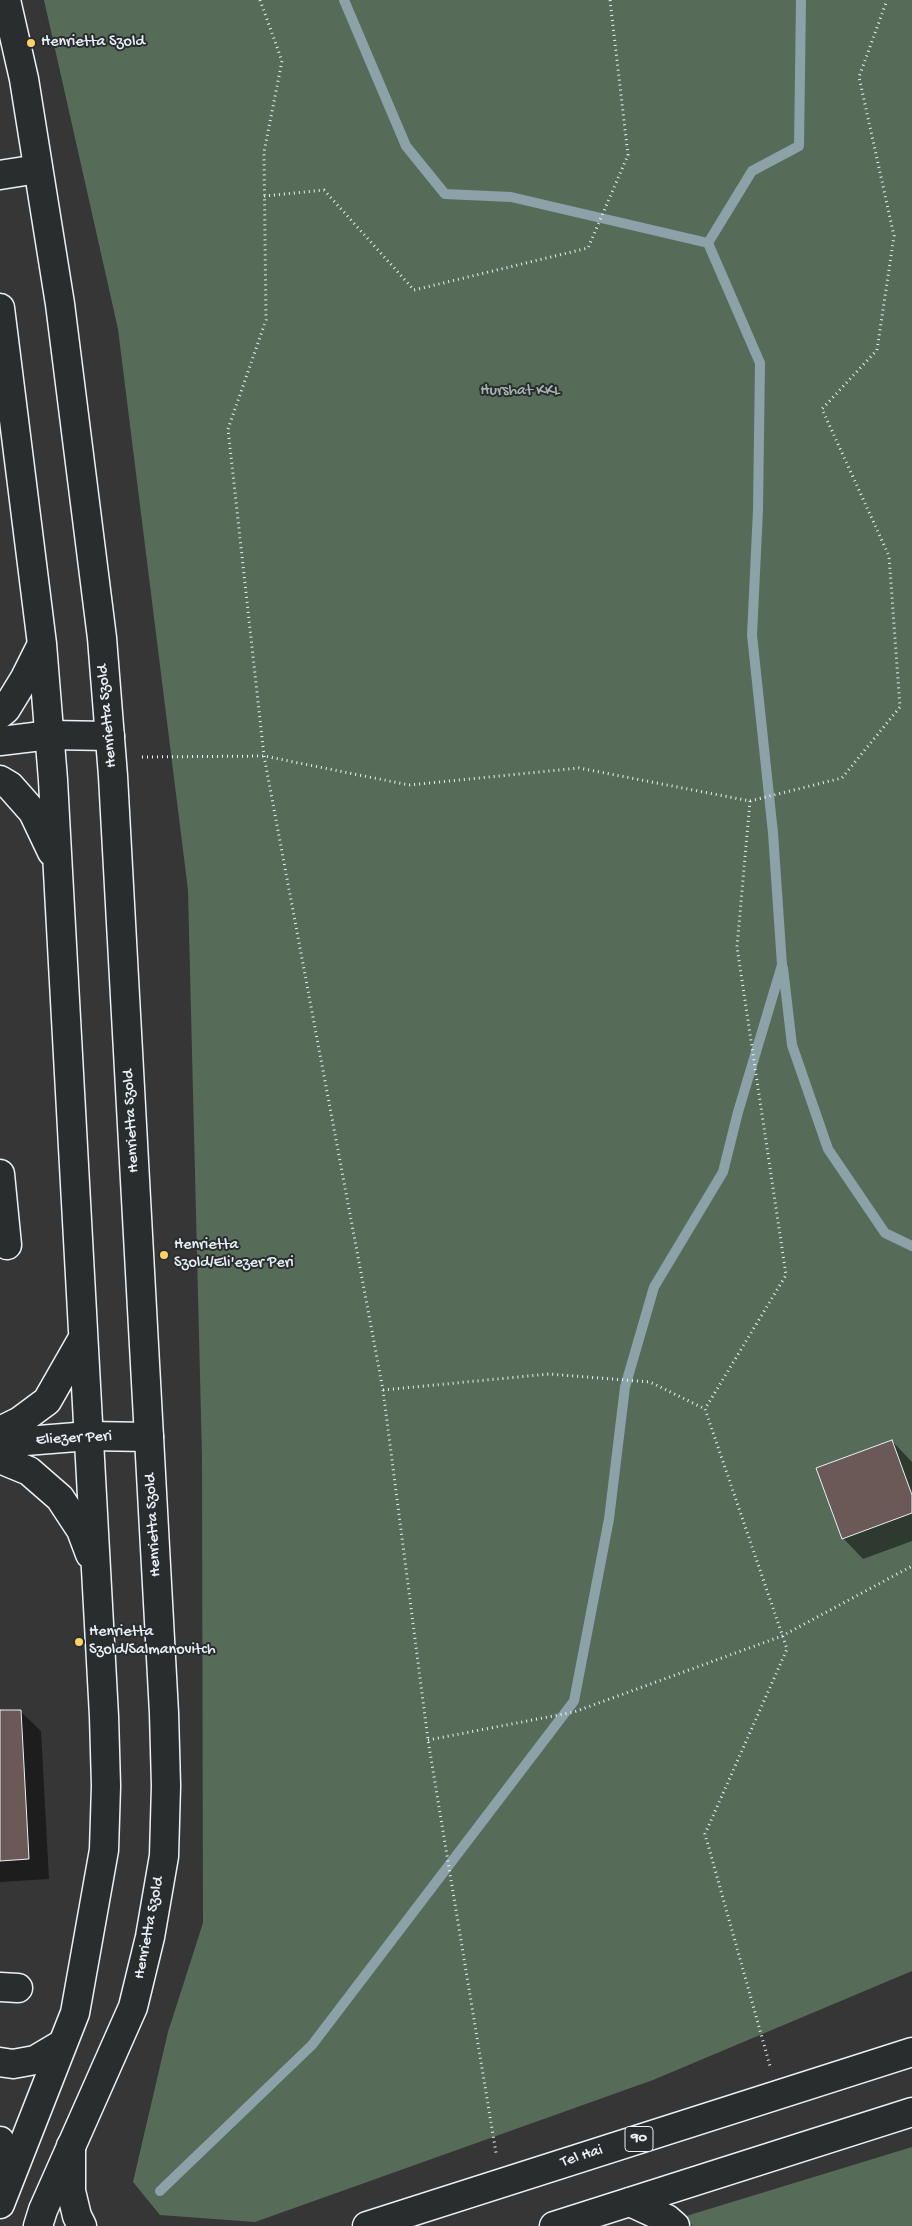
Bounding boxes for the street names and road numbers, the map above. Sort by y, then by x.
street label: Henrietta Szold [94,663,122,769]
street label: Henrietta Szold [120,1069,144,1173]
street label: Eliezer Peri [35,1427,113,1451]
street label: Henrietta Szold [142,1473,166,1577]
street label: Henrietta Szold [131,1875,169,1981]
road number: 90 [625,2126,653,2152]
street label: Tel Hai [558,2141,606,2173]

